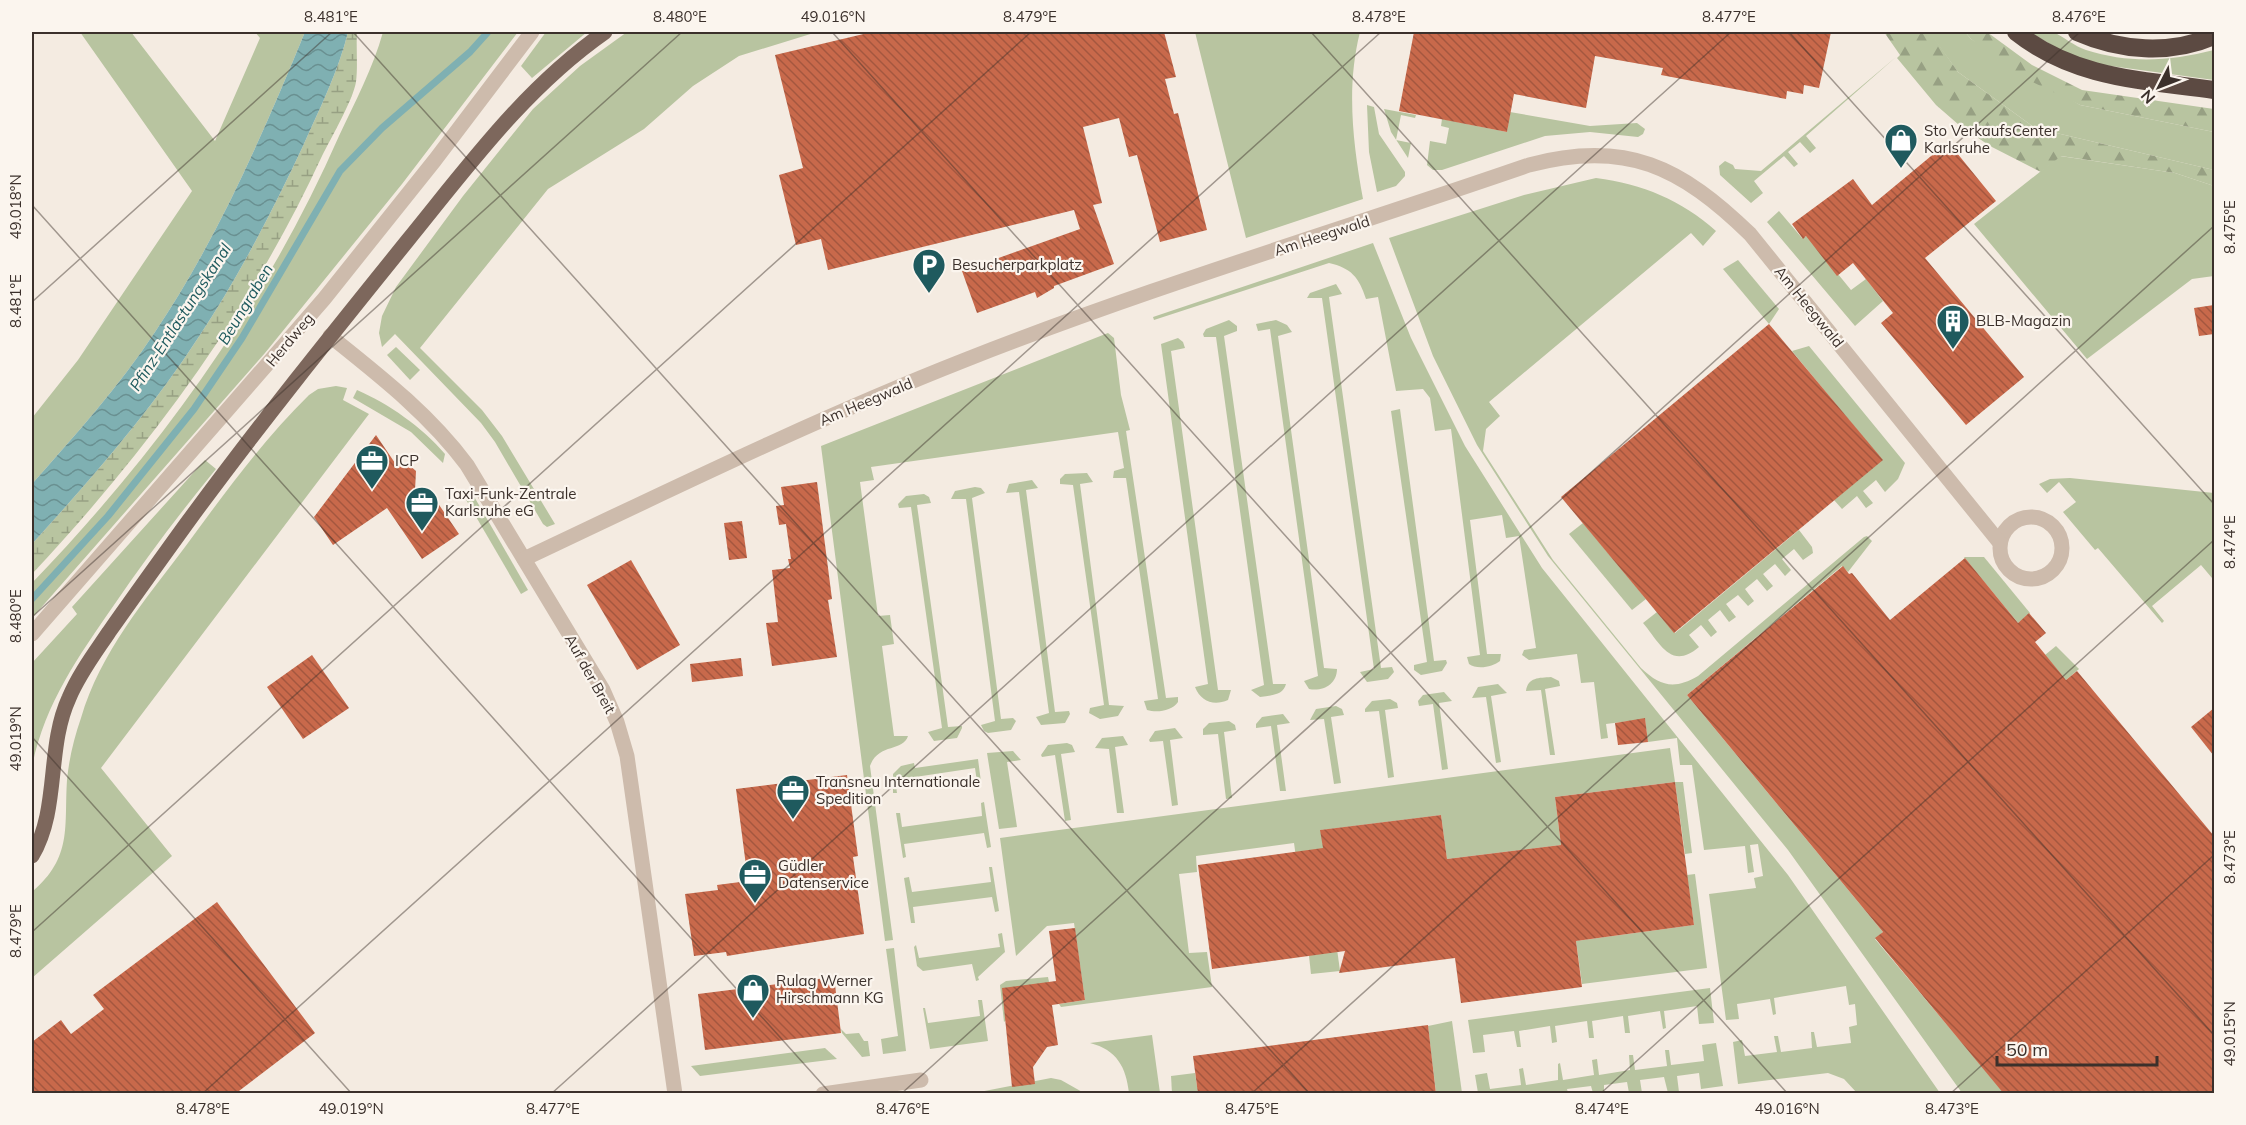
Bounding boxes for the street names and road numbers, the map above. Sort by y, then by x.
street label: Am Heegwald [1272,211,1372,260]
street label: Am Heegwald [1771,262,1848,351]
street label: Herdweg [262,309,318,370]
street label: Am Heegwald [816,373,915,430]
street label: Auf der Breit [561,631,620,717]

